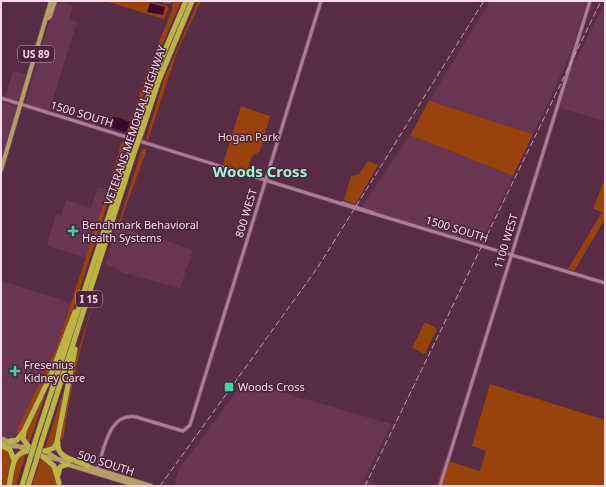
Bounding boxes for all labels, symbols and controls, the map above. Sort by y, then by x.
street label: VETERANS MEMORIAL HIGHWAY [100,43,169,206]
road number: US 89 [18,46,54,62]
street label: 1500 SOUTH [49,97,115,130]
park label: Hogan Park [218,129,278,144]
district label: Woods Cross [213,161,307,181]
street label: 800 WEST [231,187,260,239]
street label: 1500 SOUTH [424,212,490,245]
street label: 1100 WEST [490,212,521,270]
place label: Benchmark Behavioral Health Systems [82,217,199,245]
marker: Benchmark Behavioral Health Systems [67,225,79,237]
road number: I 15 [76,291,102,307]
place label: Fresenius Kidney Care [24,357,85,385]
marker: Fresenius Kidney Care [9,365,21,377]
place label: Woods Cross [238,379,305,394]
marker: Woods Cross [223,381,235,393]
street label: 500 SOUTH [76,446,136,479]

